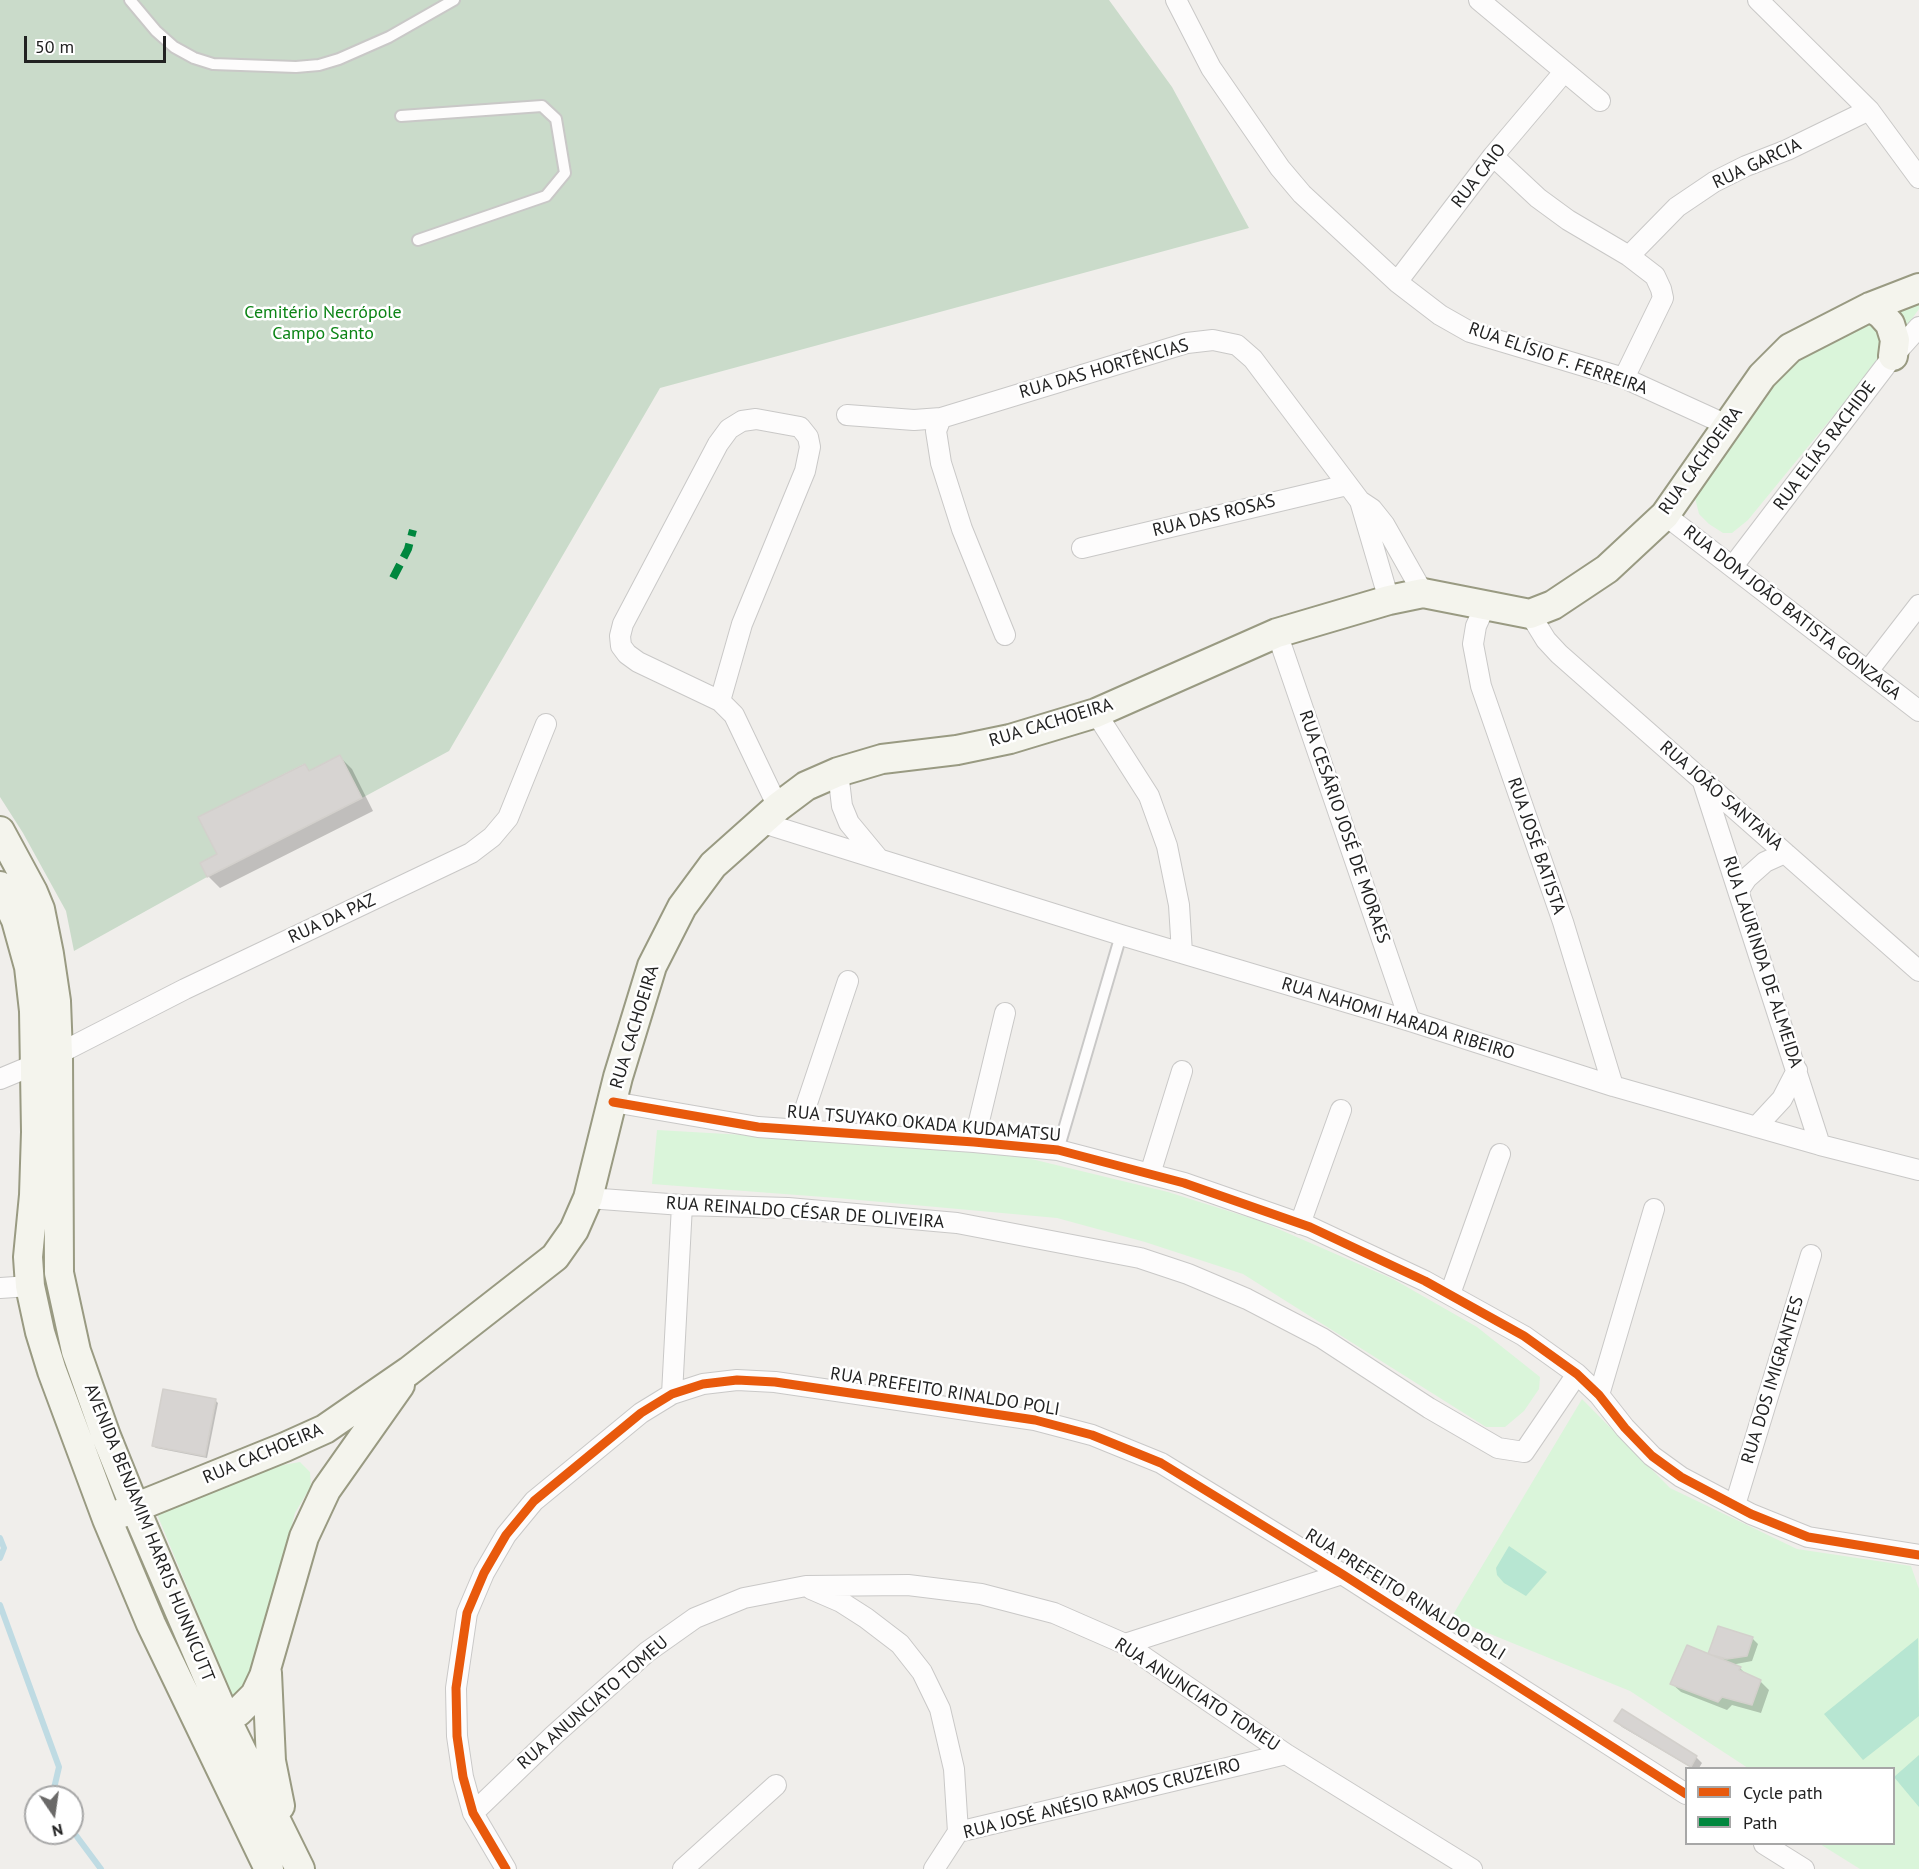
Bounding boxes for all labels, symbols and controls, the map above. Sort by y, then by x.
scale bar [27,24,170,62]
text: 50 m [35,35,74,58]
street label: RUA GARCIA [1709,134,1805,194]
street label: RUA CAIO [1447,140,1511,212]
park label: Cemitério Necrópole Campo Santo [244,302,402,344]
street label: RUA ELÍSIO F. FERREIRA [1466,318,1650,400]
street label: RUA DAS HORTÊNCIAS [1017,334,1191,404]
street label: RUA ELÍAS RACHIDE [1769,377,1881,515]
street label: RUA CACHOEIRA [1655,403,1747,519]
street label: RUA DAS ROSAS [1150,490,1278,542]
street label: RUA DOM JOÃO BATISTA GONZAGA [1679,521,1905,705]
street label: RUA CACHOEIRA [987,694,1115,752]
street label: RUA CESÁRIO JOSÉ DE MORAES [1294,708,1394,946]
street label: RUA JOÃO SANTANA [1655,737,1787,855]
street label: RUA JOSÉ BATISTA [1502,775,1570,917]
street label: RUA LAURINDA DE ALMEIDA [1718,853,1806,1071]
street label: RUA DA PAZ [285,889,379,949]
street label: RUA CACHOEIRA [606,963,664,1091]
street label: RUA NAHOMI HARADA RIBEIRO [1279,973,1517,1065]
street label: RUA TSUYAKO OKADA KUDAMATSU [786,1101,1062,1147]
street label: RUA REINALDO CÉSAR DE OLIVEIRA [665,1193,945,1233]
street label: RUA DOS IMIGRANTES [1737,1294,1809,1466]
street label: RUA PREFEITO RINALDO POLI [829,1363,1061,1421]
street label: AVENIDA BENJAMIM HARRIS HUNNICUTT [79,1381,219,1685]
street label: RUA CACHOEIRA [200,1419,326,1489]
street label: RUA PREFEITO RINALDO POLI [1301,1524,1509,1666]
street label: RUA ANUNCIATO TOMEU [513,1632,673,1774]
street label: RUA ANUNCIATO TOMEU [1110,1634,1284,1756]
street label: RUA JOSÉ ANÉSIO RAMOS CRUZEIRO [961,1754,1243,1844]
legend [1685,1767,1895,1845]
text: Cycle path [1743,1781,1823,1804]
north arrow [24,1785,84,1845]
text: Path [1743,1811,1777,1834]
text: N [50,1820,65,1842]

